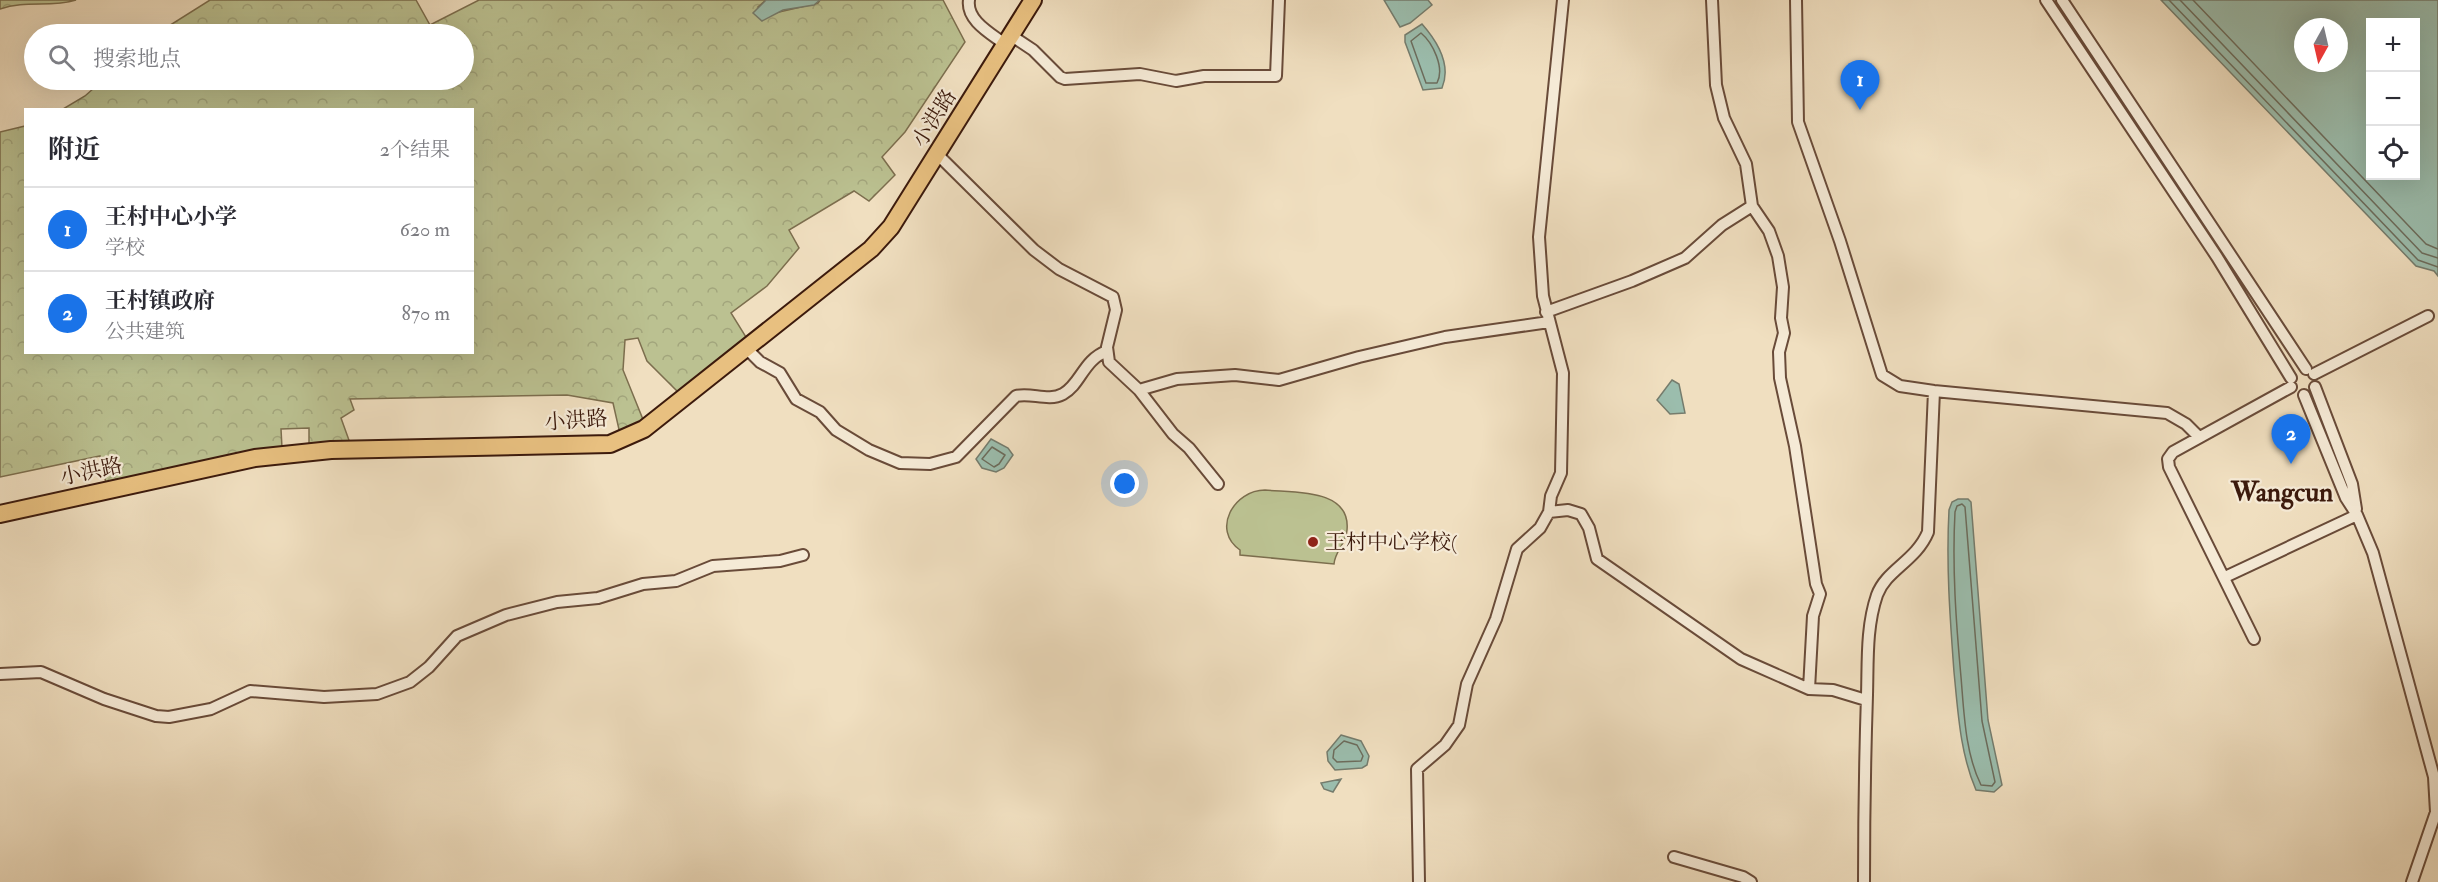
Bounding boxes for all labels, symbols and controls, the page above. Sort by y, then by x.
north arrow [2294,18,2348,72]
map controls [2366,18,2420,180]
button: + [2366,18,2420,72]
search box [24,24,474,90]
icon: search [45,41,78,74]
text: 搜索地点 [93,45,181,73]
pin: 1 [1840,60,1880,110]
button: − [2366,72,2420,126]
street label: 小洪路 [906,84,963,152]
button: locate [2366,126,2420,180]
text: 附近 [48,134,100,166]
text: 2个结果 [380,137,450,162]
text: 王村中心小学 [105,203,237,231]
text: 1 [64,217,71,242]
text: 620 m [400,217,450,242]
text: 学校 [105,235,145,260]
text: 王村镇政府 [105,287,215,315]
text: 2 [62,301,73,326]
text: 870 m [402,301,450,326]
text: 公共建筑 [105,319,185,344]
street label: 小洪路 [544,405,608,436]
pin: 2 [2272,414,2310,464]
street label: 小洪路 [57,452,125,491]
your location [1110,469,1139,498]
district label: Wangcun [2230,476,2333,510]
place label: 王村中心学校( [1325,529,1457,556]
marker: 王村中心学校( [1306,535,1320,549]

